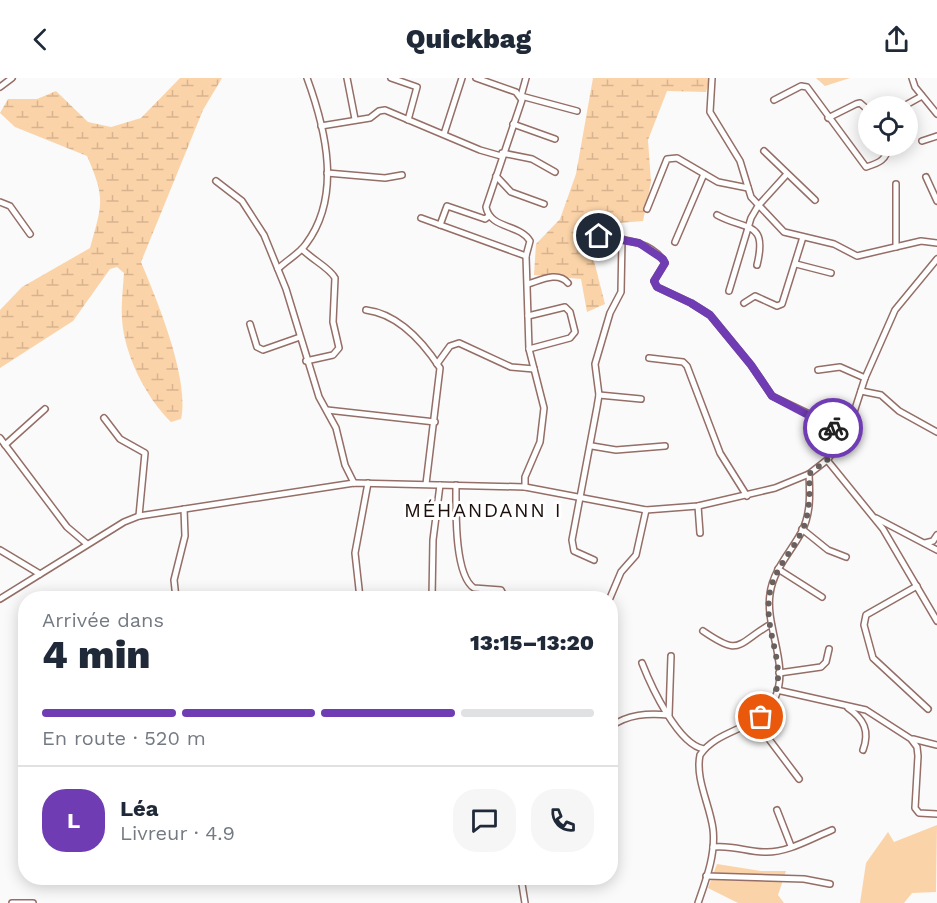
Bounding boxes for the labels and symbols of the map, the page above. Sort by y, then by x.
pin [573,210,624,261]
courier [803,398,863,458]
district label: MÉHANDANN I [404,498,562,522]
pin [735,691,786,742]

